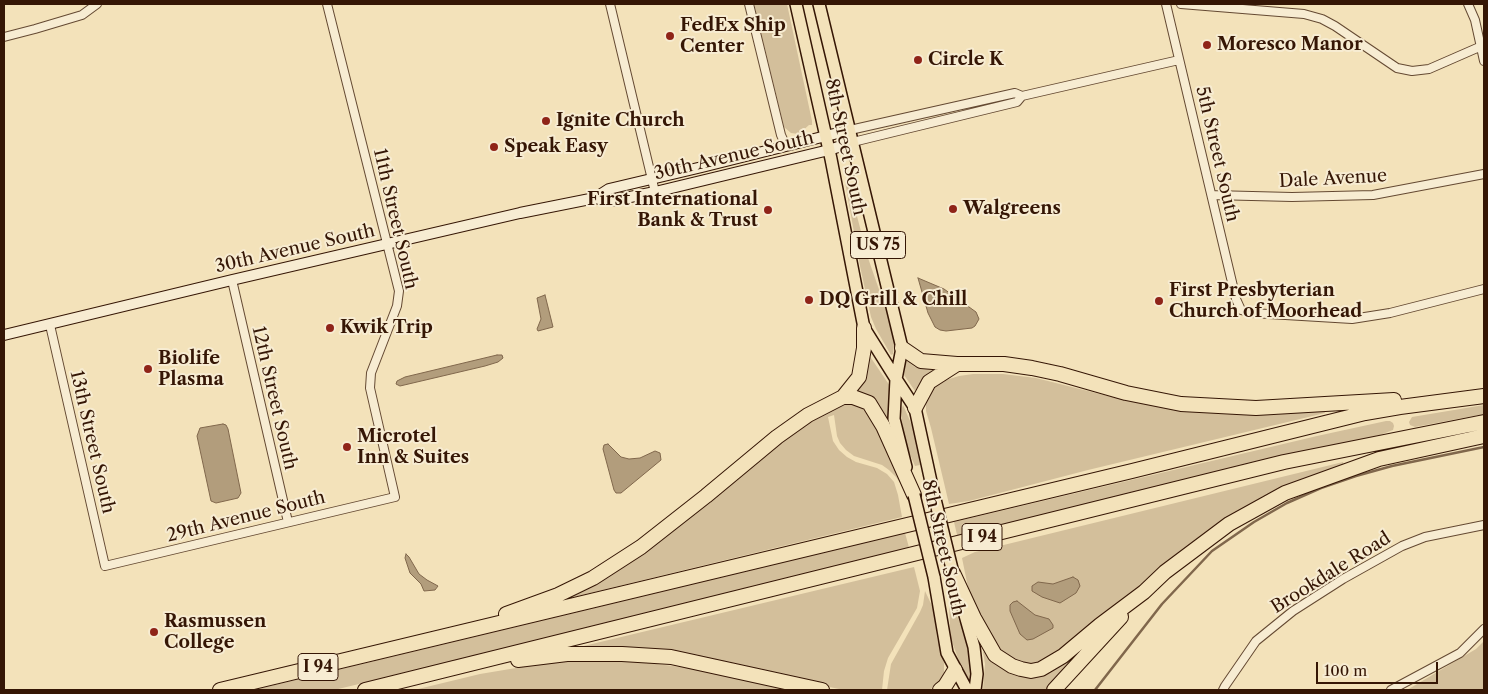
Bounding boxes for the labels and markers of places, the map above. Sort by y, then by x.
place label: FedEx Ship Center [680,15,786,58]
marker: FedEx Ship Center [664,30,676,42]
place label: Moresco Manor [1217,34,1363,56]
marker: Moresco Manor [1201,39,1213,51]
place label: Circle K [928,49,1003,71]
marker: Circle K [912,54,924,66]
place label: Ignite Church [556,110,685,132]
marker: Ignite Church [540,115,552,127]
place label: Speak Easy [504,136,608,158]
marker: Speak Easy [488,141,500,153]
place label: First International Bank & Trust [587,189,758,232]
place label: Walgreens [963,198,1061,220]
marker: Walgreens [947,203,959,215]
marker: First International Bank & Trust [762,204,774,216]
place label: First Presbyterian Church of Moorhead [1169,280,1362,322]
place label: DQ Grill & Chill [819,289,967,311]
marker: DQ Grill & Chill [803,294,815,306]
marker: First Presbyterian Church of Moorhead [1153,295,1165,307]
place label: Kwik Trip [340,317,433,339]
marker: Kwik Trip [324,322,336,334]
place label: Biolife Plasma [158,348,224,390]
marker: Biolife Plasma [142,363,154,375]
place label: Microtel Inn & Suites [357,426,469,468]
marker: Microtel Inn & Suites [341,441,353,453]
place label: Rasmussen College [164,611,266,654]
marker: Rasmussen College [148,626,160,638]

